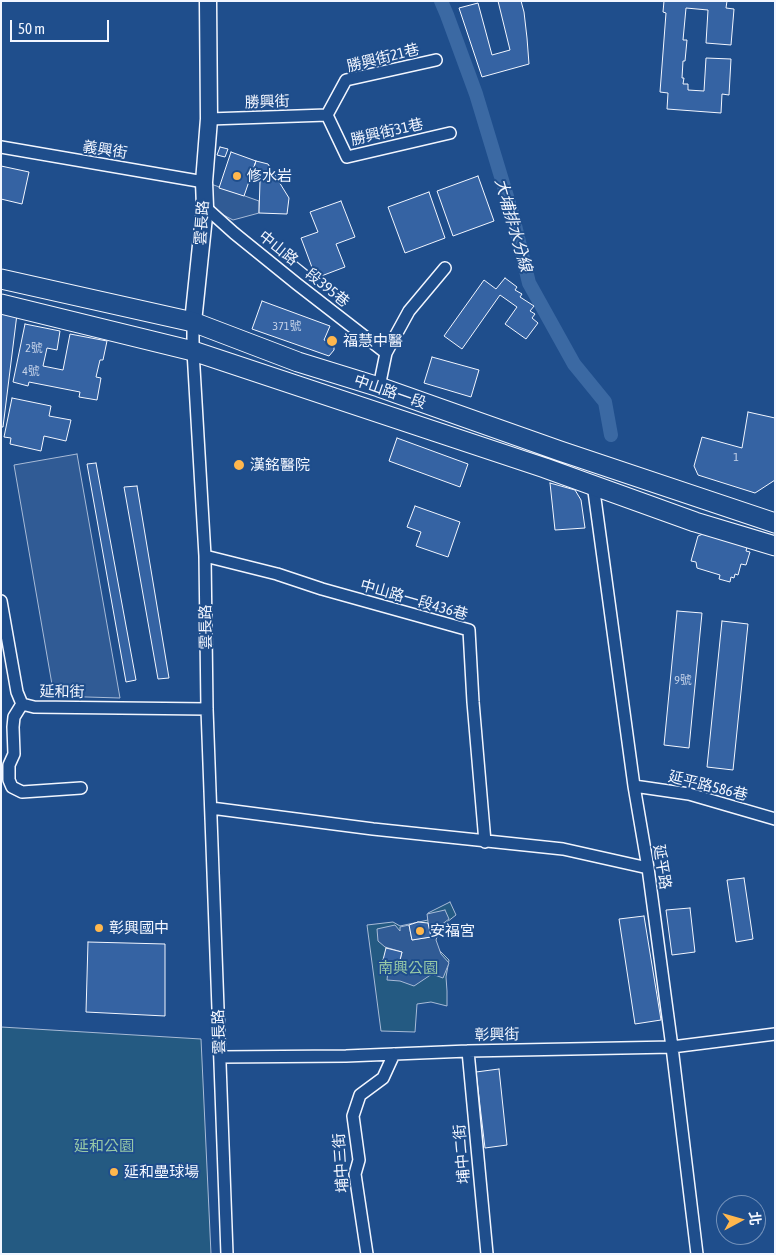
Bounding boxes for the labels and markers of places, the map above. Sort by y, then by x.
place label: 修水岩 [247,167,292,185]
marker: 修水岩 [231,170,243,182]
place label: 福慧中醫 [343,332,403,350]
marker: 福慧中醫 [325,334,339,348]
place label: 漢銘醫院 [250,456,310,474]
marker: 漢銘醫院 [232,458,246,472]
place label: 彰興國中 [109,919,169,937]
marker: 彰興國中 [93,922,105,934]
place label: 安福宮 [430,922,475,940]
marker: 安福宮 [414,925,426,937]
place label: 延和壘球場 [124,1163,199,1181]
marker: 延和壘球場 [108,1166,120,1178]

